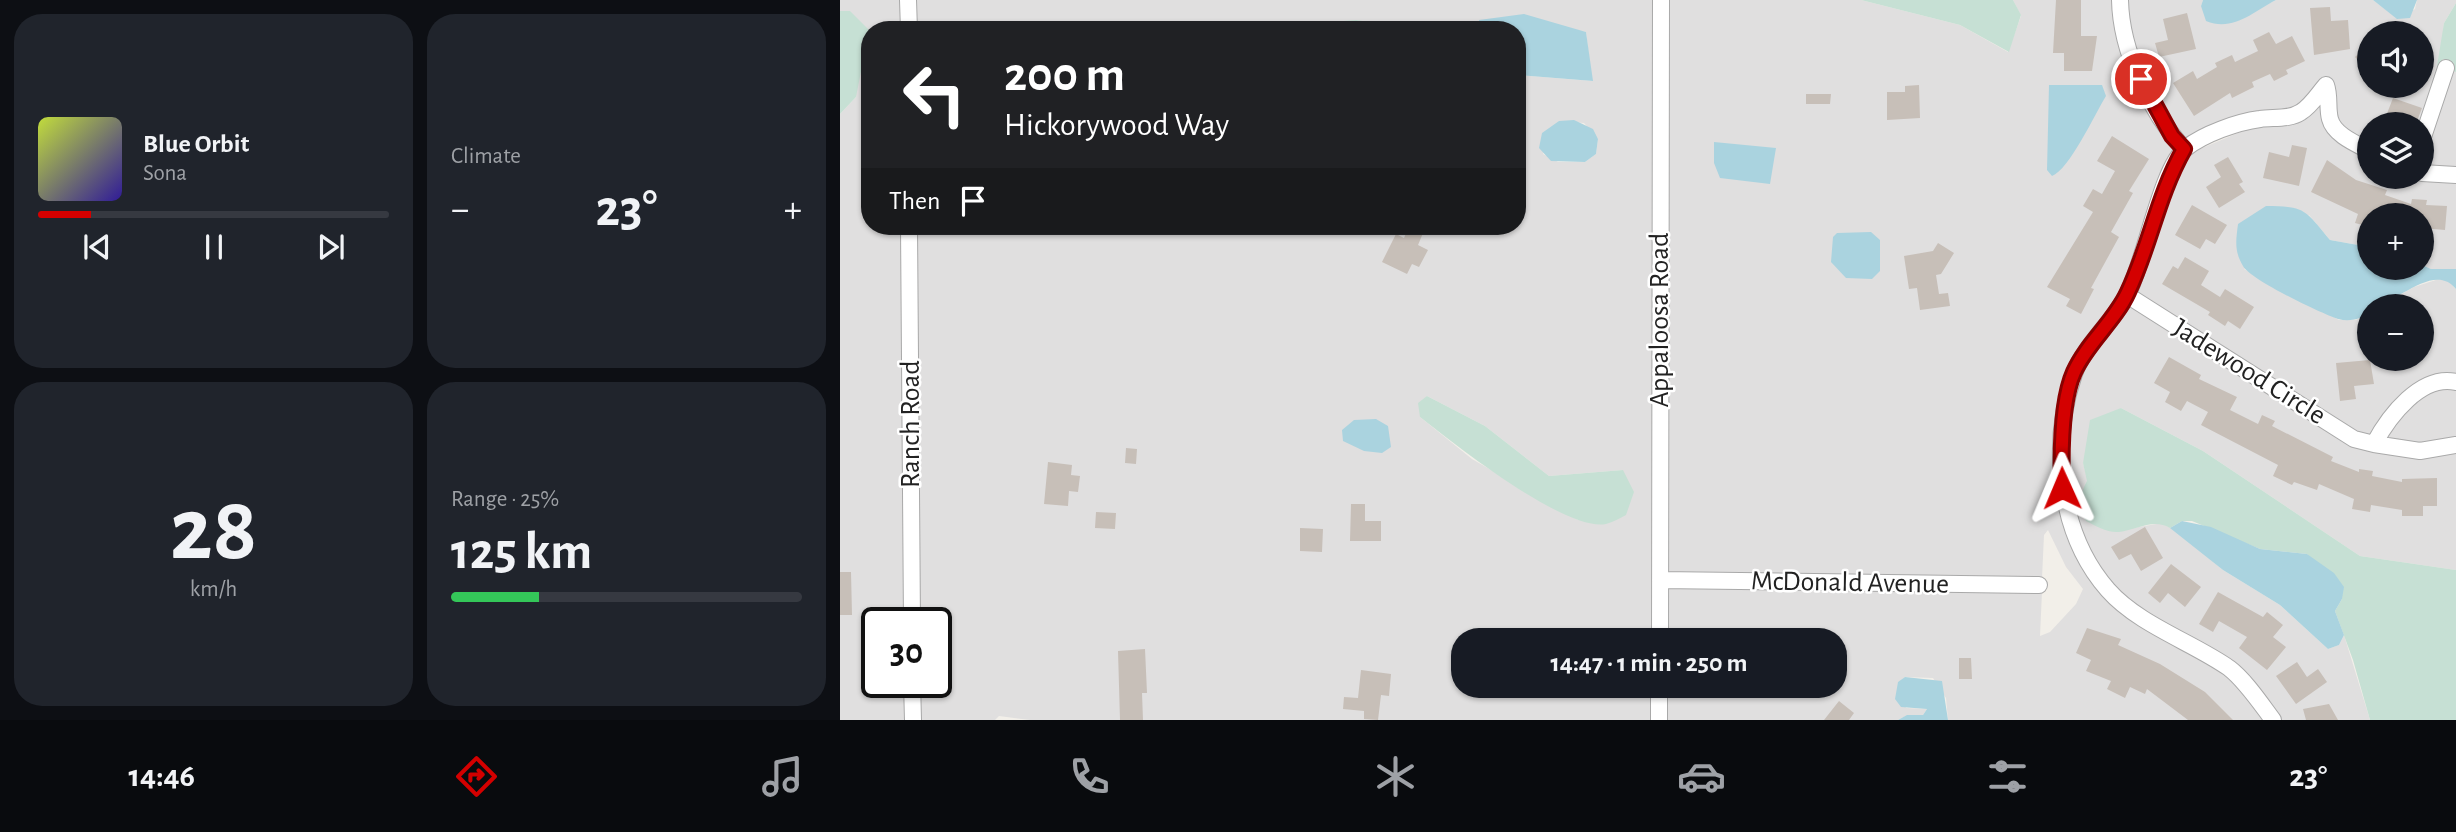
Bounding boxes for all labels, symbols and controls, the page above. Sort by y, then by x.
map controls [2357,21,2434,371]
button: sound [2357,21,2434,98]
icon: left [889,49,980,140]
pin [2111,49,2171,109]
text: 200 m [1004,51,1125,100]
icon: arrive [2122,60,2160,98]
text: Hickorywood Way [1004,109,1229,141]
button: layers [2357,112,2434,189]
text: Blue Orbit [143,131,249,157]
text: Climate [451,145,521,168]
text: Sona [143,162,187,185]
icon: arrive [954,182,992,220]
text: 23° [595,183,658,235]
text: Then [889,188,940,214]
text: − [451,191,469,229]
text: + [784,191,802,229]
button: + [2357,203,2434,280]
icon: previous [78,228,116,266]
icon: pause [195,228,233,266]
icon: next [312,228,350,266]
street label: Appaloosa Road [1646,232,1674,408]
button: − [2357,294,2434,371]
street label: Jadewood Circle [2168,314,2330,430]
street label: Ranch Road [897,360,925,488]
position arrow [2025,451,2099,525]
text: 28 [170,485,257,576]
text: Range · 25% [451,488,559,511]
text: 125 km [451,526,592,578]
street label: McDonald Avenue [1751,567,1949,599]
text: km/h [190,578,237,601]
speed limit sign: 30 [861,607,952,698]
text: 14:47 · 1 min · 250 m [1550,650,1748,676]
icon: directions [452,752,501,801]
icon: music [758,752,807,801]
icon: phone [1065,752,1114,801]
icon: climate [1371,752,1420,801]
icon: car [1677,752,1726,801]
icon: filters [1983,752,2032,801]
text: 14:46 [129,760,195,792]
text: 23° [2289,760,2327,792]

